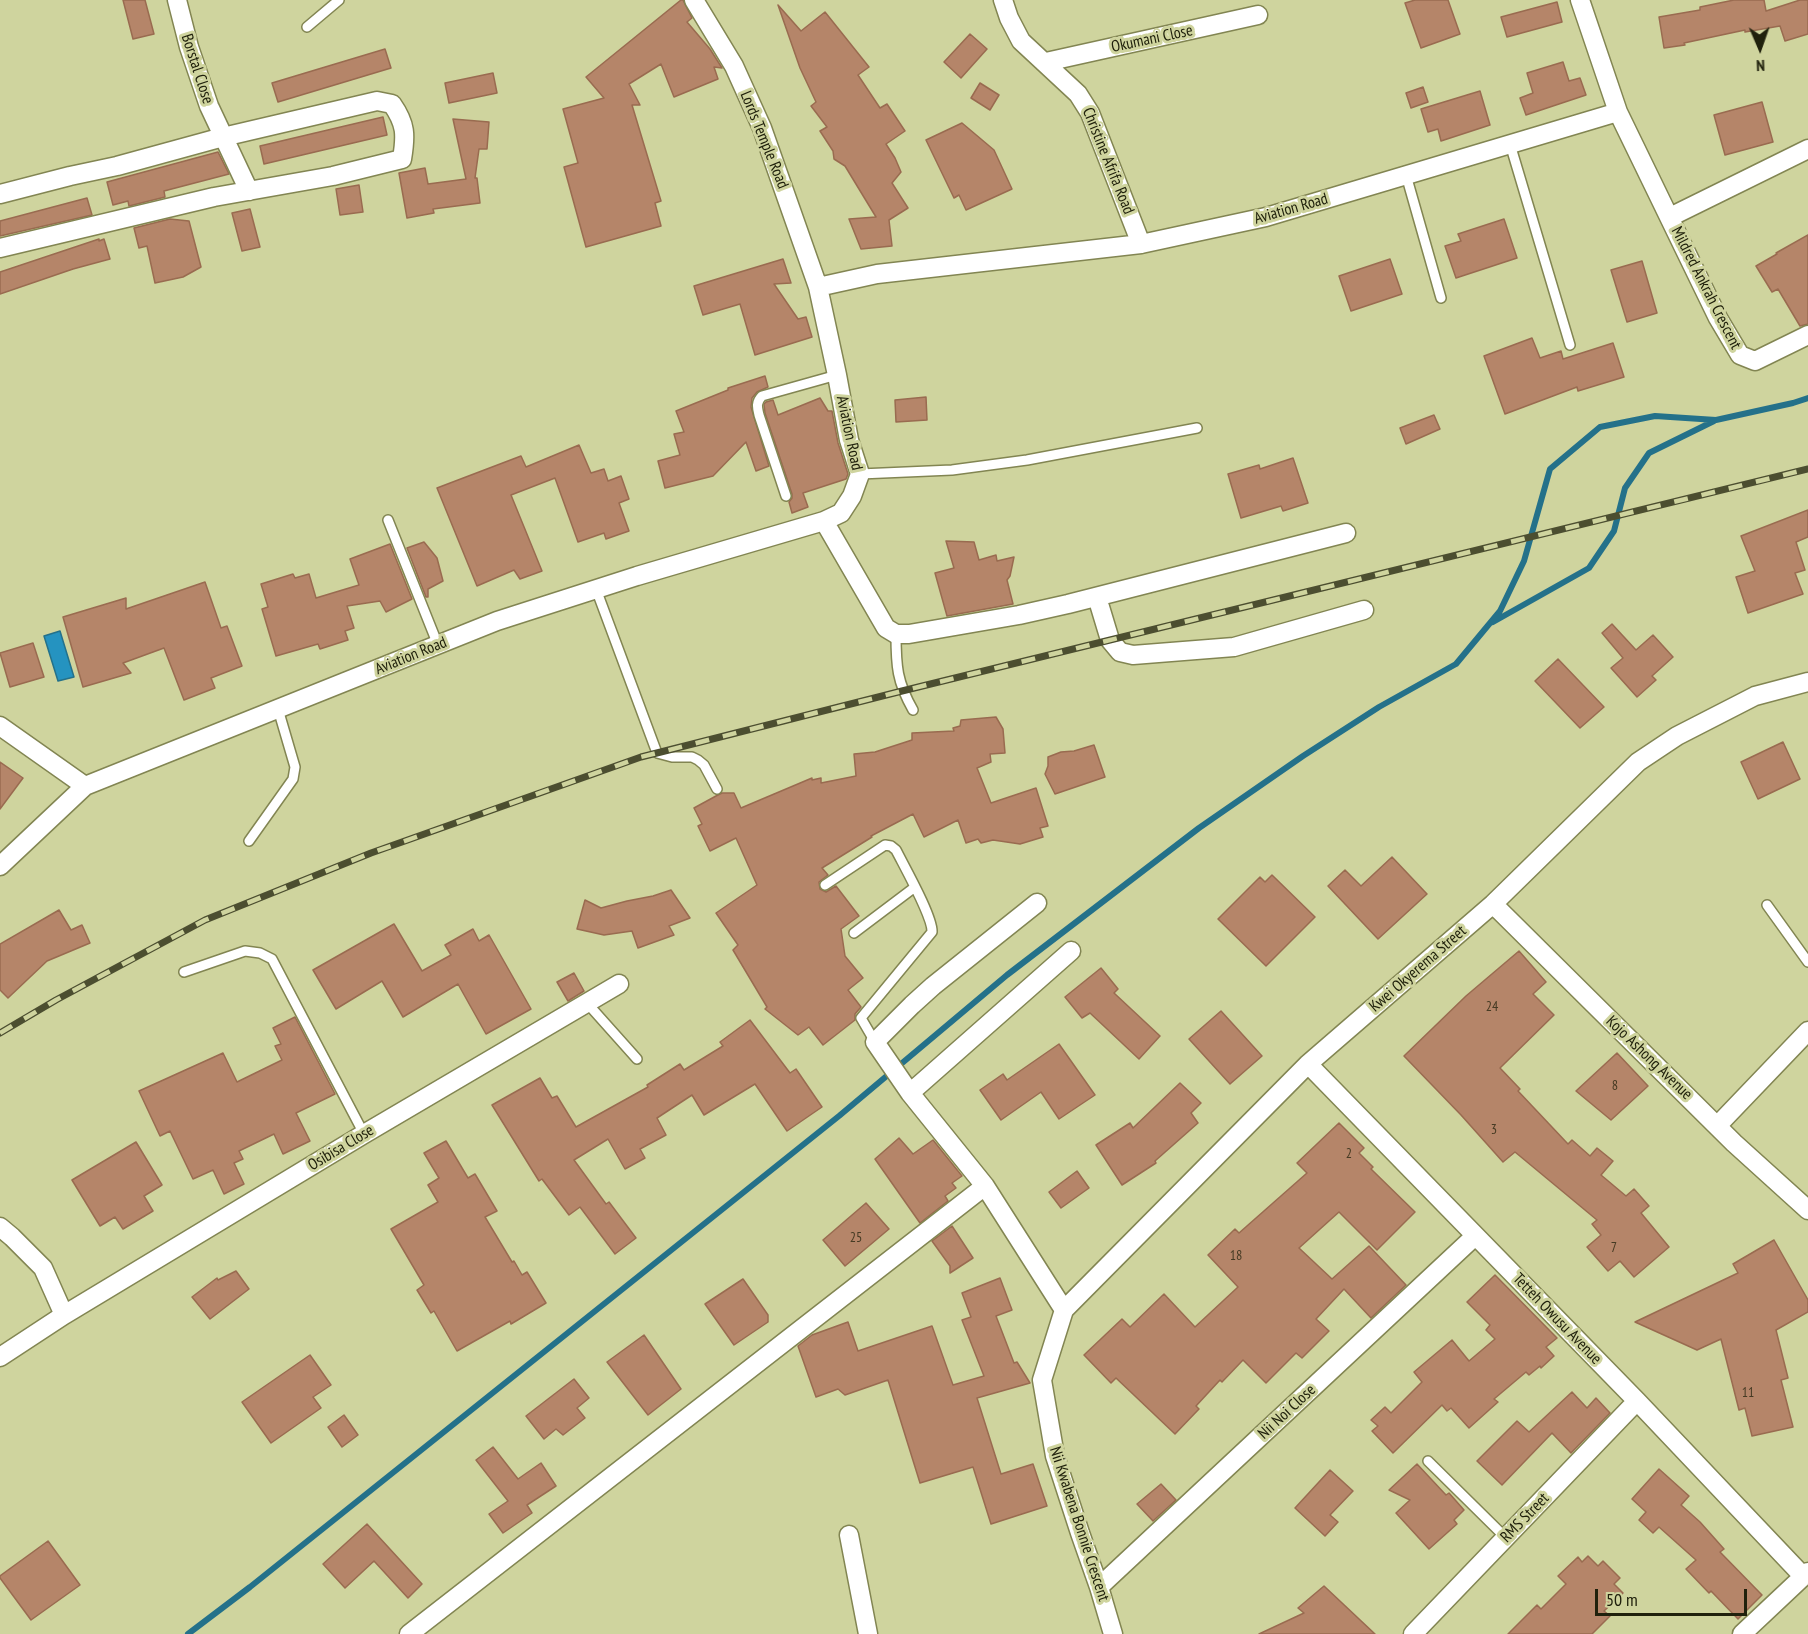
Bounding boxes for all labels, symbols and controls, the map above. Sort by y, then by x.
north arrow [1730,18,1790,78]
street label: Okumani Close [1110,21,1194,57]
street label: Borstal Close [177,32,217,106]
text: N [1756,56,1765,76]
street label: Lords Temple Road [736,88,792,192]
street label: Christine Afrifa Road [1078,105,1138,217]
street label: Aviation Road [1252,189,1330,229]
street label: Mildred Ankrah Crescent [1667,224,1745,352]
street label: Aviation Road [832,394,866,472]
street label: Aviation Road [372,633,450,679]
street label: Kwei Okyerema Street [1366,922,1470,1016]
house number: 24 [1486,999,1498,1015]
street label: Kojo Ashong Avenue [1602,1012,1696,1104]
house number: 8 [1612,1078,1618,1094]
street label: Osibisa Close [305,1121,377,1175]
house number: 3 [1491,1122,1497,1138]
house number: 2 [1346,1146,1352,1162]
house number: 25 [850,1230,862,1246]
house number: 7 [1611,1240,1617,1256]
house number: 18 [1230,1248,1242,1264]
street label: Tetteh Owusu Avenue [1509,1269,1605,1369]
street label: Nii Noi Close [1254,1381,1320,1443]
house number: 11 [1742,1385,1754,1401]
street label: Nii Kwabena Bonnie Crescent [1045,1444,1113,1604]
street label: RMS Street [1497,1489,1553,1547]
scale bar [1598,1577,1750,1615]
text: 50 m [1606,1588,1638,1611]

